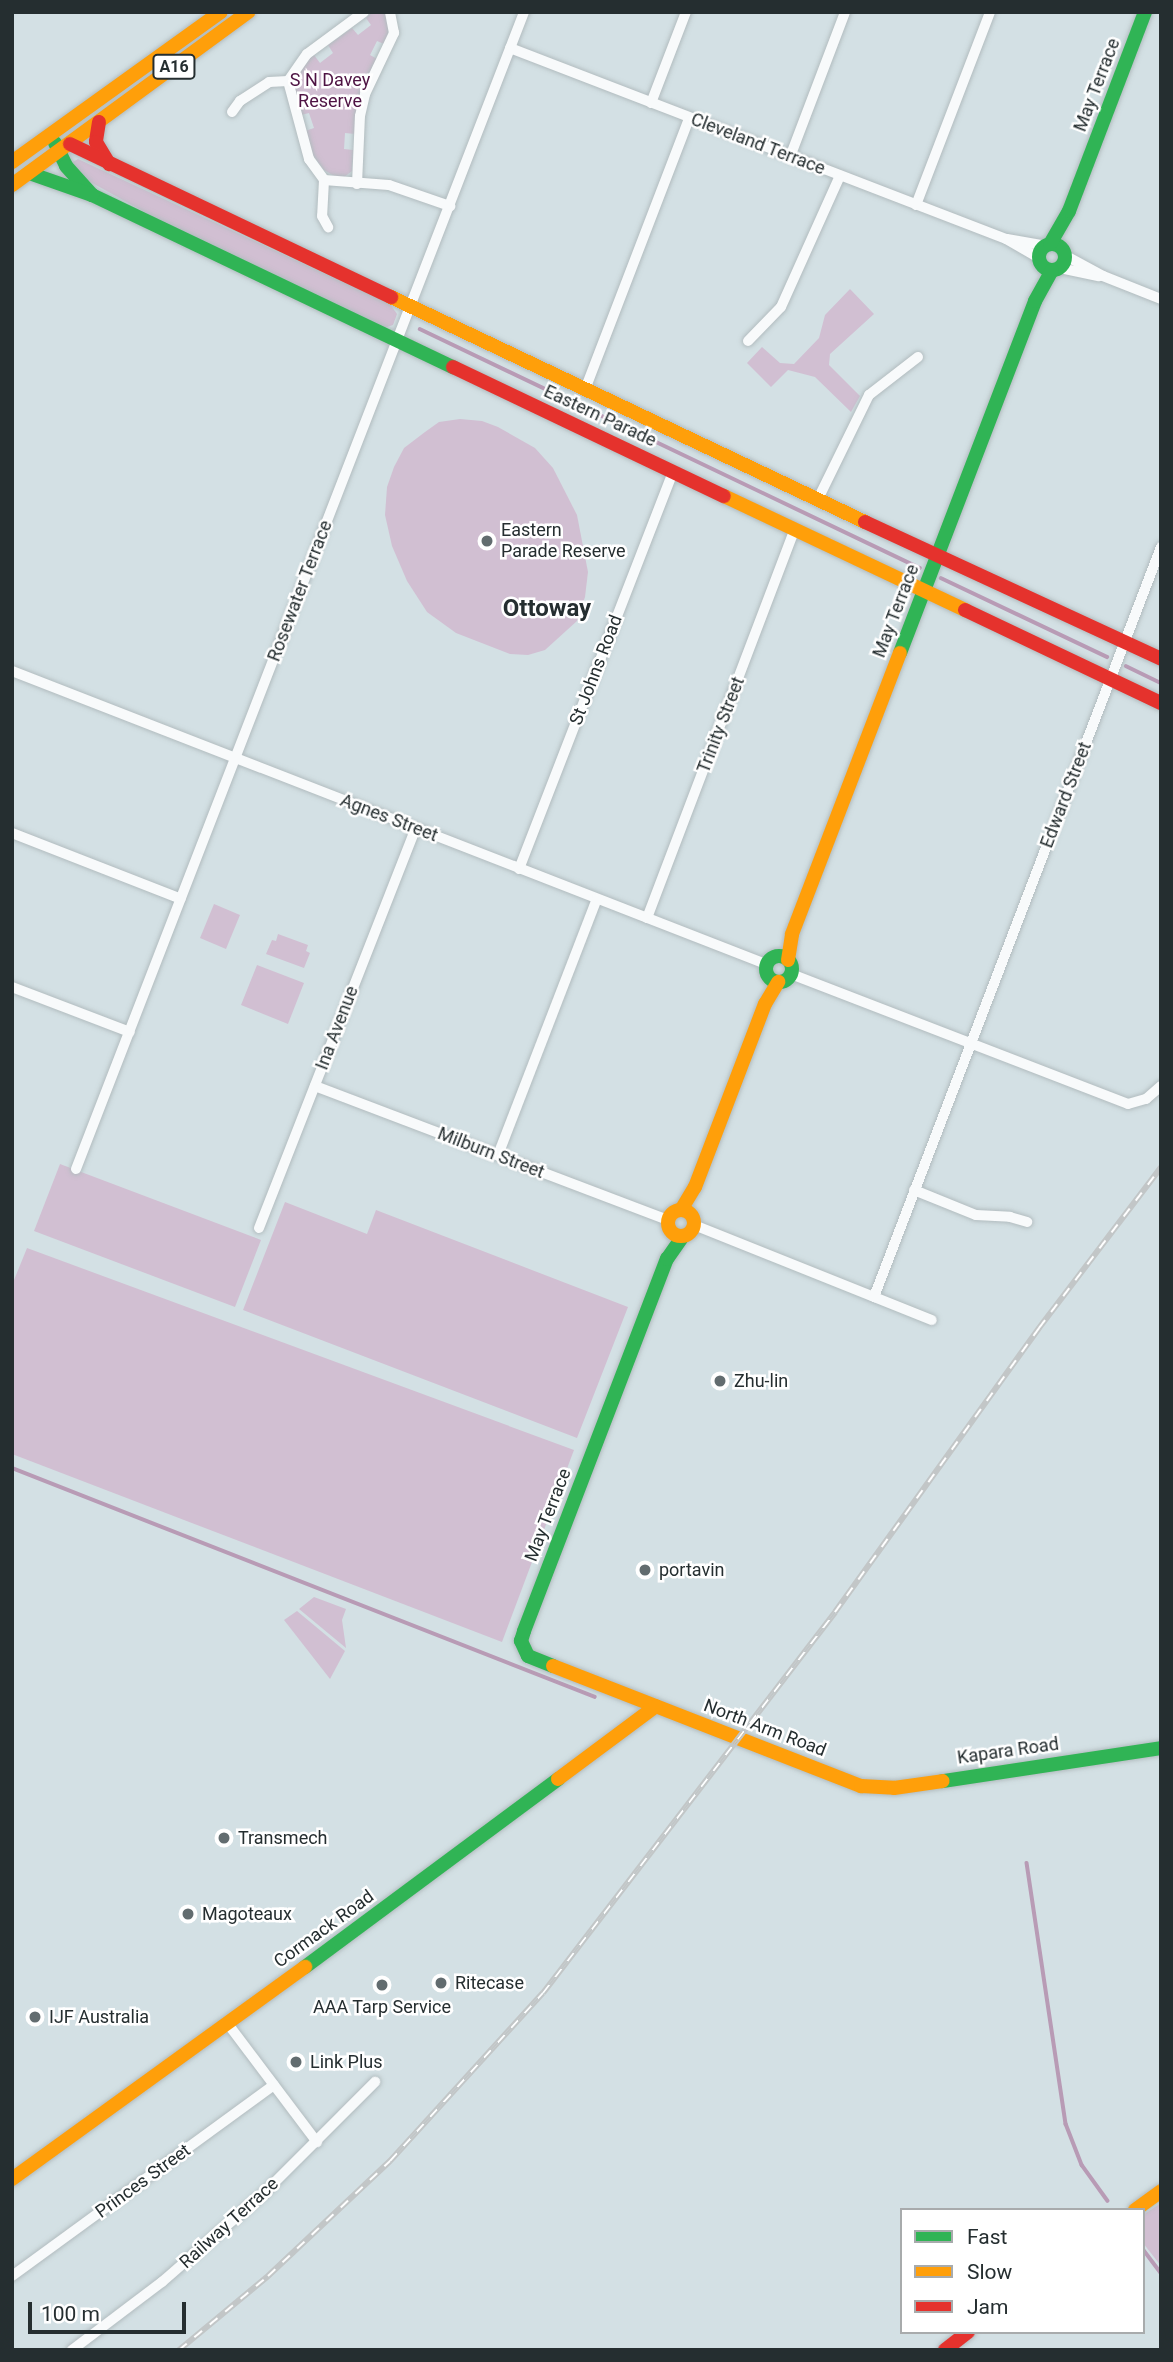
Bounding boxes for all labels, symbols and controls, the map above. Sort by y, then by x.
street label: May Terrace [1069,35,1125,135]
road number: A16 [151,54,197,80]
park label: S N Davey Reserve [290,70,370,112]
street label: Cleveland Terrace [688,108,828,180]
street label: Eastern Parade [540,381,660,451]
street label: Rosewater Terrace [263,517,337,665]
place label: Eastern Parade Reserve [501,520,626,562]
marker: Eastern Parade Reserve [479,533,495,549]
street label: May Terrace [868,561,924,661]
district label: Ottoway [503,595,591,623]
street label: St Johns Road [565,612,627,728]
street label: Trinity Street [693,674,749,776]
street label: Edward Street [1036,739,1096,851]
street label: Agnes Street [337,790,441,846]
street label: Ina Avenue [311,983,363,1073]
street label: Milburn Street [435,1123,547,1183]
place label: Zhu-lin [734,1370,788,1392]
marker: Zhu-lin [712,1373,728,1389]
street label: May Terrace [520,1465,576,1565]
place label: portavin [659,1559,724,1581]
marker: portavin [637,1562,653,1578]
street label: North Arm Road [701,1695,829,1761]
street label: Kapara Road [956,1733,1060,1769]
place label: Transmech [238,1827,328,1849]
marker: Transmech [216,1830,232,1846]
street label: Cormack Road [270,1886,378,1972]
place label: Magoteaux [202,1903,292,1925]
marker: Magoteaux [180,1906,196,1922]
place label: Ritecase [455,1972,524,1994]
marker: Ritecase [433,1975,449,1991]
marker: AAA Tarp Service [374,1977,390,1993]
place label: AAA Tarp Service [313,1996,451,2018]
place label: IJF Australia [49,2006,149,2028]
marker: IJF Australia [27,2009,43,2025]
place label: Link Plus [310,2051,383,2073]
marker: Link Plus [288,2054,304,2070]
street label: Princes Street [91,2139,195,2223]
street label: Railway Terrace [175,2173,283,2273]
legend [900,2208,1145,2334]
text: Fast [967,2225,1007,2249]
text: Slow [967,2260,1012,2284]
scale bar [32,2288,189,2332]
text: Jam [967,2295,1008,2319]
text: 100 m [41,2302,100,2326]

